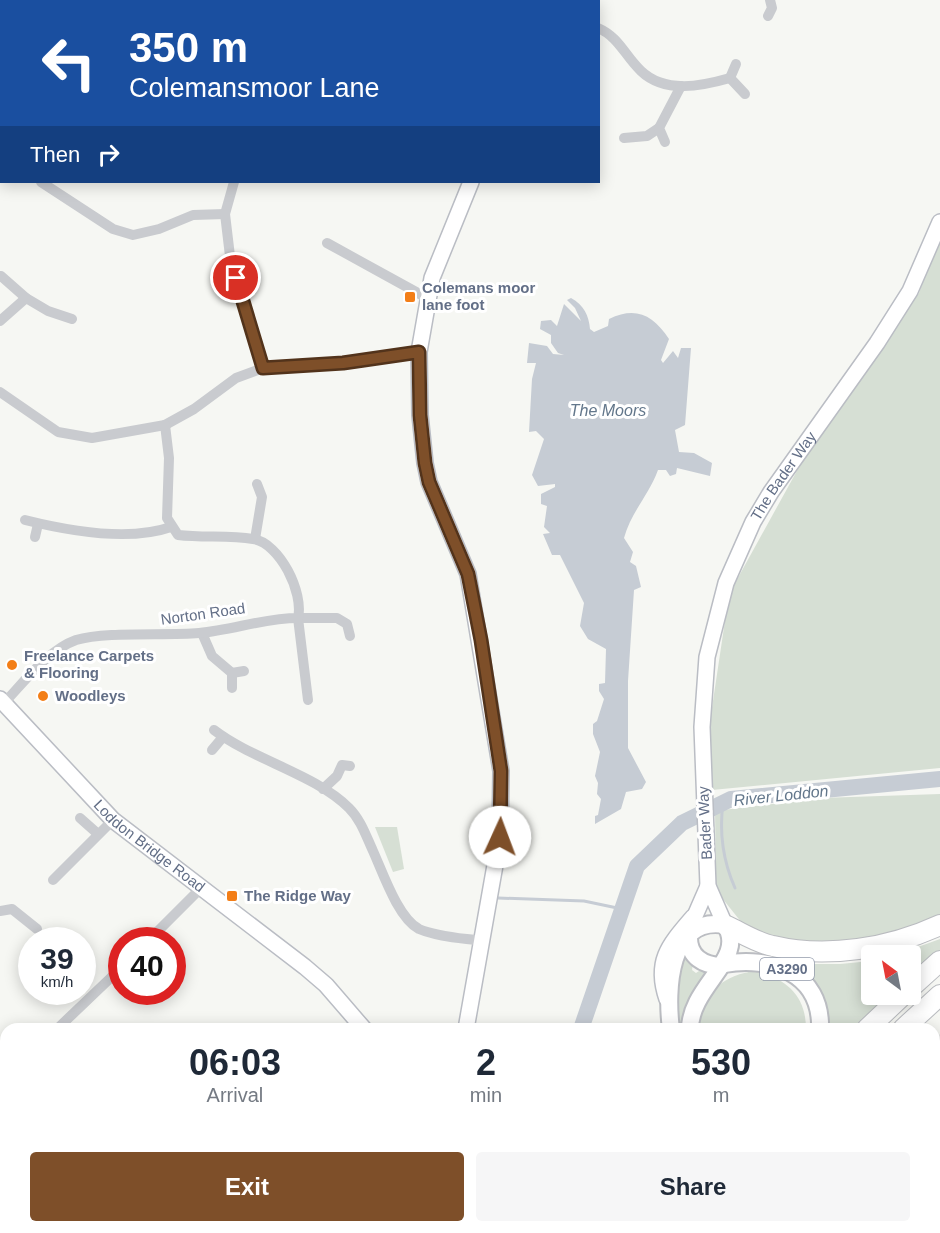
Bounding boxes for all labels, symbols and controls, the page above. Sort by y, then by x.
icon: left [30,24,108,102]
text: 350 m [129,24,248,71]
text: Colemansmoor Lane [129,73,380,103]
icon: right [92,138,125,171]
text: Then [30,142,80,167]
pin [210,252,261,303]
icon: arrive [219,261,252,294]
place label: Colemans moor lane foot [422,279,536,313]
marker: Colemans moor lane foot [403,290,417,304]
water label: The Moors [570,402,646,419]
street label: The Bader Way [747,428,820,523]
street label: Norton Road [160,599,246,628]
place label: Freelance Carpets & Flooring [24,647,154,681]
marker: Freelance Carpets & Flooring [5,658,19,672]
place label: Woodleys [55,687,126,704]
marker: Woodleys [36,689,50,703]
water label: River Loddon [733,782,829,809]
street label: Bader Way [694,785,715,860]
street label: Loddon Bridge Road [91,796,208,895]
position arrow [468,805,532,869]
place label: The Ridge Way [244,887,352,904]
marker: The Ridge Way [225,889,239,903]
speed limit sign: 40 [108,927,186,1005]
text: 39 [40,942,74,975]
north arrow [861,945,921,1005]
map controls [861,945,921,1005]
road number: A3290 [760,958,814,980]
text: km/h [41,973,73,990]
text: 06:03 [189,1042,281,1083]
text: 2 [476,1042,496,1083]
text: 530 [691,1042,751,1083]
text: Arrival [207,1084,263,1106]
text: min [470,1084,502,1106]
text: m [713,1084,729,1106]
button: Exit [30,1152,464,1221]
button: Share [476,1152,910,1221]

